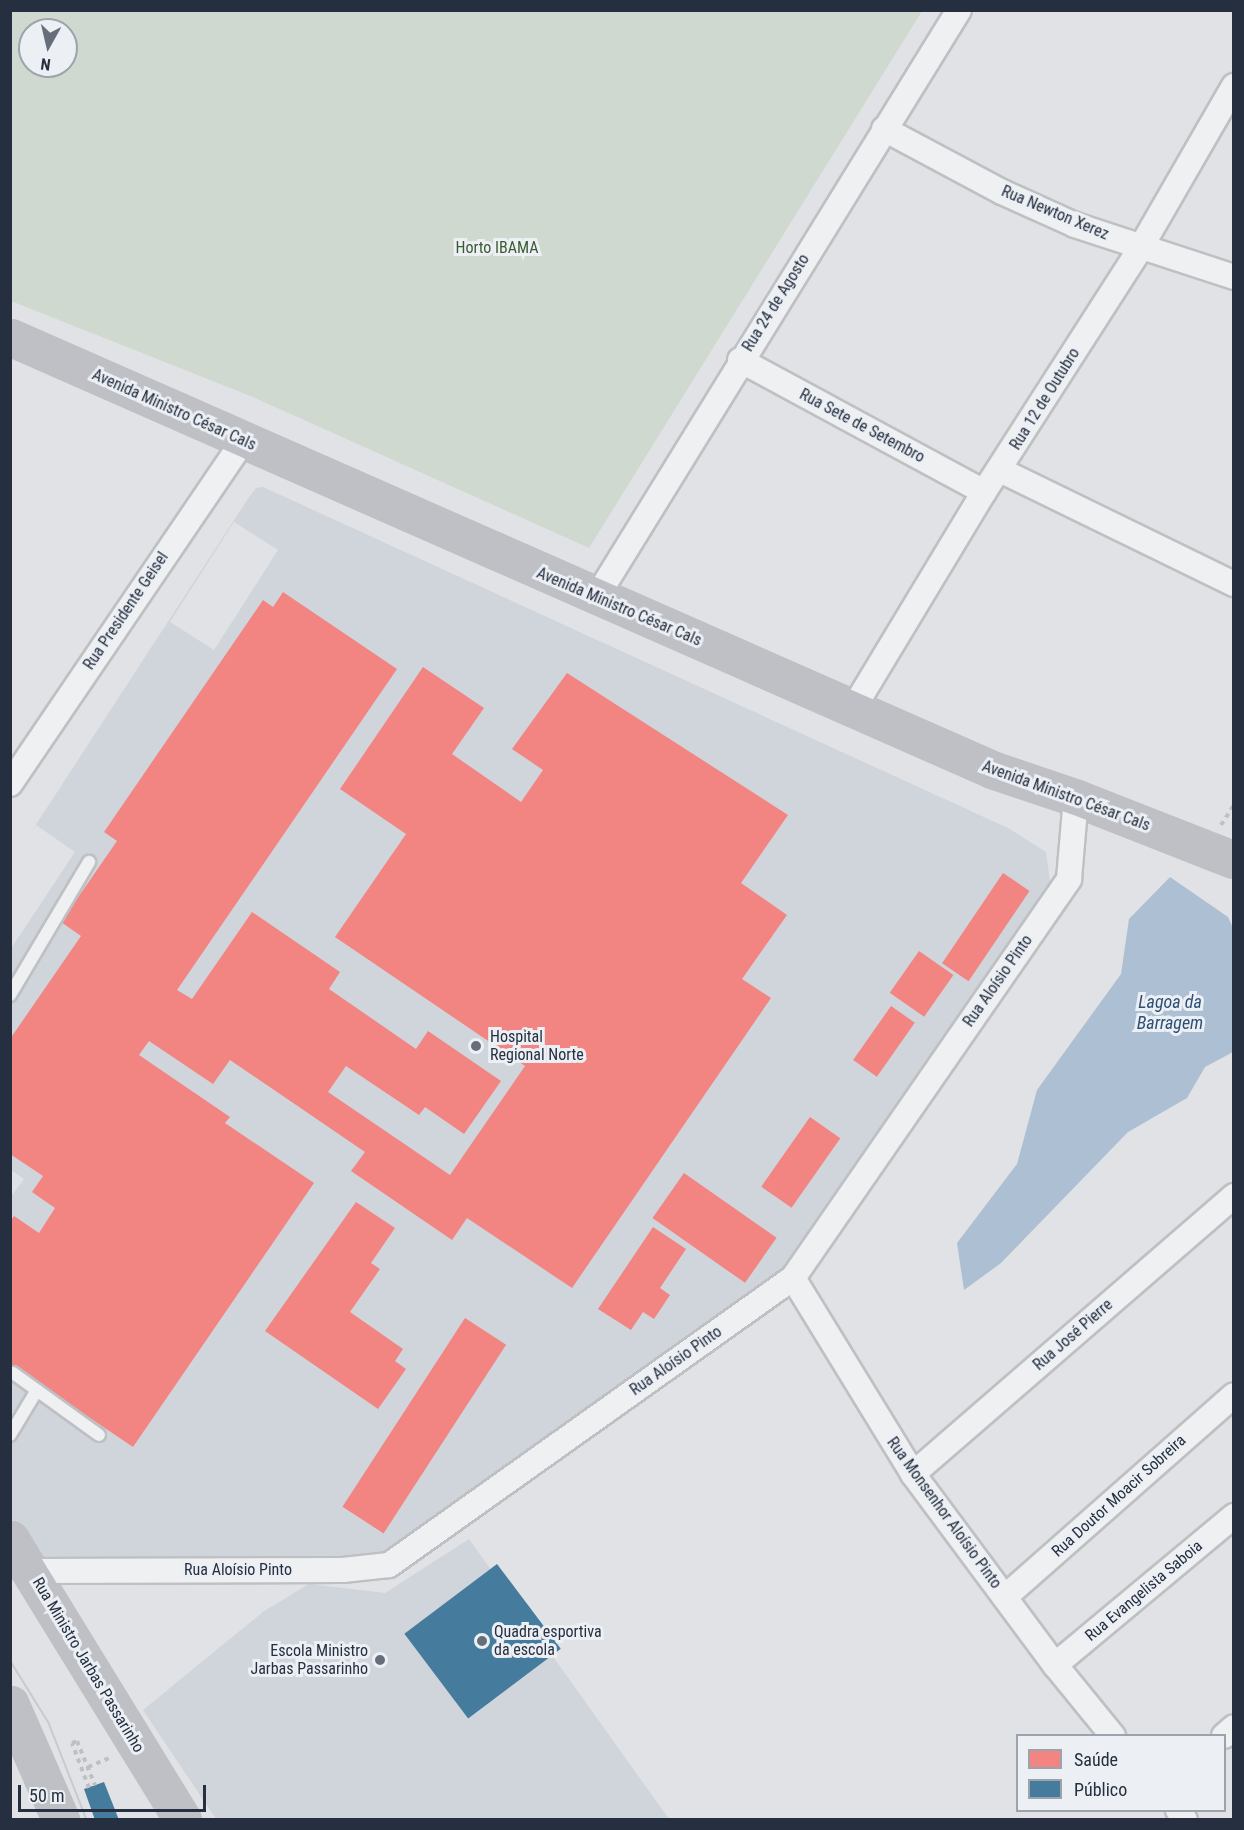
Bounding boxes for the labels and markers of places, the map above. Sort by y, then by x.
place label: Hospital Regional Norte [490,1027,584,1065]
marker: Hospital Regional Norte [467,1037,485,1055]
place label: Quadra esportiva da escola [494,1622,602,1660]
marker: Quadra esportiva da escola [475,1634,489,1648]
place label: Escola Ministro Jarbas Passarinho [250,1641,368,1679]
marker: Escola Ministro Jarbas Passarinho [373,1653,387,1667]

